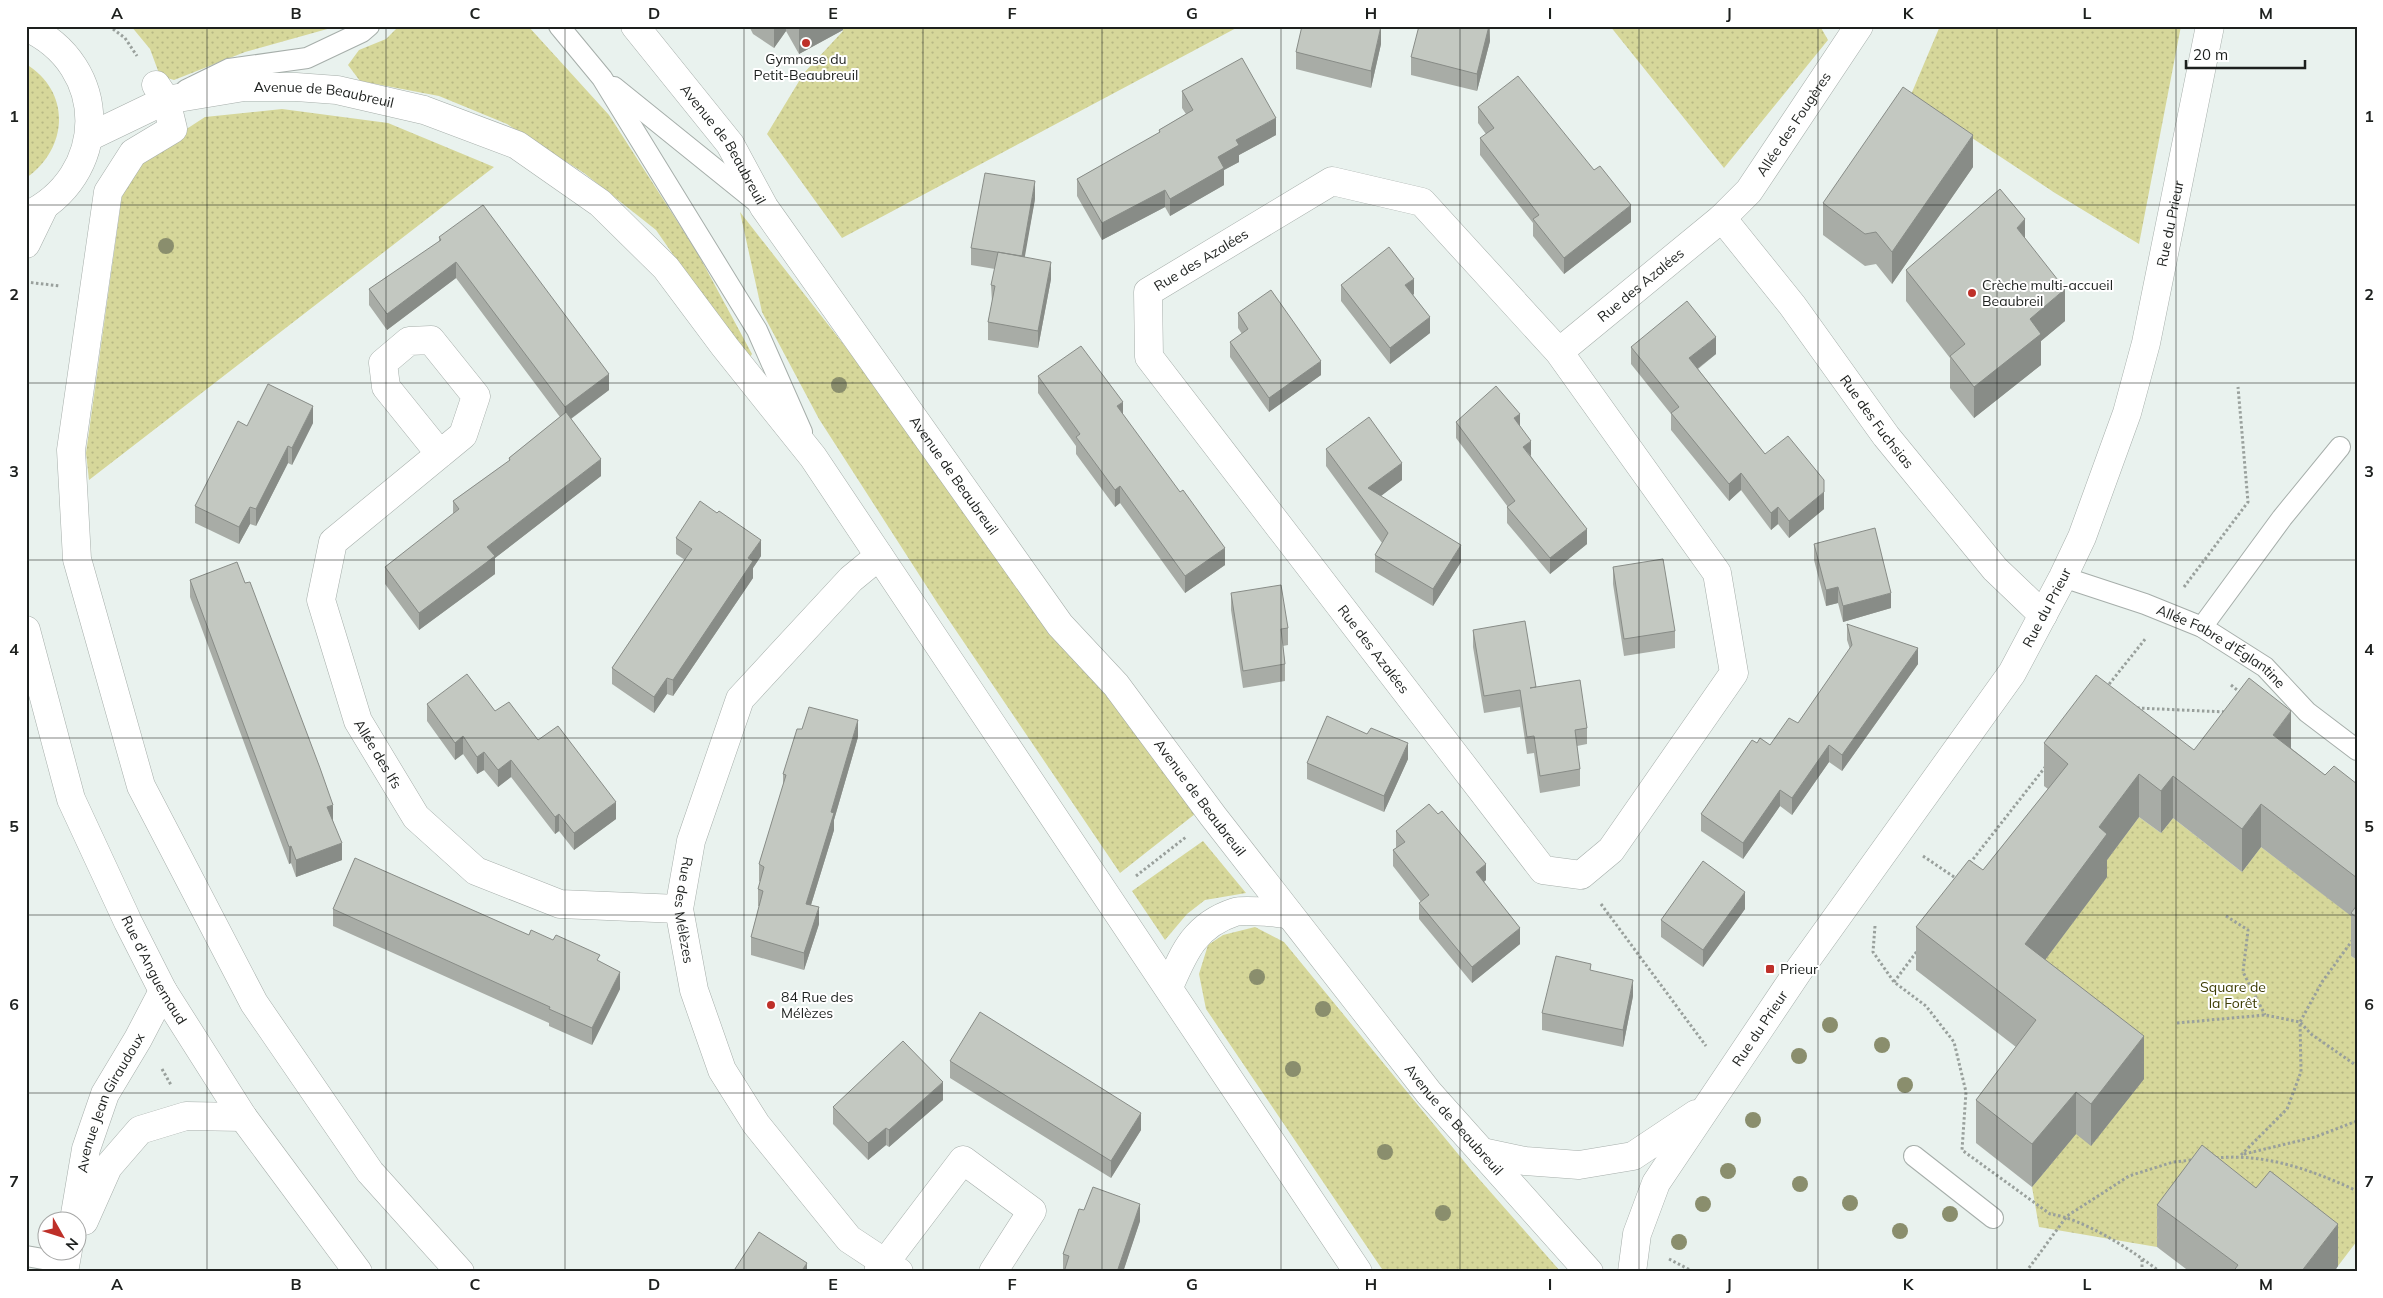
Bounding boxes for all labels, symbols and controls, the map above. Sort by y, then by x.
text: A [111,3,123,23]
text: B [290,3,302,23]
text: C [470,3,481,23]
text: D [648,3,660,23]
text: E [828,3,838,23]
text: F [1007,3,1017,23]
text: G [1186,3,1198,23]
text: H [1365,3,1377,23]
text: I [1548,3,1552,23]
text: J [1726,3,1732,23]
text: K [1903,3,1915,23]
text: L [2083,3,2092,23]
text: M [2259,3,2273,23]
marker: Gymnase du Petit-Beaubreuil [800,37,812,49]
scale bar [2186,38,2304,70]
text: 20 m [2193,45,2228,64]
place label: Gymnase du Petit-Beaubreuil [754,50,858,84]
street label: Allée des Fougères [1752,68,1835,180]
street label: Avenue de Beaubreuil [254,78,396,112]
street label: Avenue de Beaubreuil [676,80,770,208]
text: 1 [9,106,19,126]
text: 1 [2364,106,2374,126]
street label: Rue du Prieur [2153,178,2188,268]
street label: Rue des Azalées [1150,225,1252,295]
street label: Rue des Azalées [1594,244,1688,326]
place label: Crèche multi-accueil Beaubreil [1982,276,2113,310]
text: 2 [9,284,19,304]
text: 2 [2364,284,2374,304]
marker: Crèche multi-accueil Beaubreil [1966,287,1978,299]
street label: Rue des Fuchsias [1836,371,1918,472]
street label: Avenue de Beaubreuil [906,412,1002,538]
text: 3 [9,461,19,481]
text: 3 [2364,461,2374,481]
street label: Rue du Prieur [2018,564,2075,650]
street label: Rue des Azalées [1334,601,1413,697]
street label: Allée Fabre d'Églantine [2154,601,2289,692]
text: 4 [9,639,19,659]
text: 4 [2364,639,2374,659]
street label: Allée des Ifs [350,716,406,792]
street label: Avenue de Beaubreuil [1150,736,1250,860]
text: 5 [9,816,19,836]
text: 5 [2364,816,2374,836]
street label: Rue des Mélèzes [670,855,698,965]
street label: Rue d'Anguernaud [117,913,191,1028]
place label: Prieur [1780,960,1819,978]
marker: Prieur [1764,963,1776,975]
park label: Square de la Forêt [2200,978,2266,1012]
street label: Rue du Prieur [1728,986,1792,1070]
place label: 84 Rue des Mélèzes [781,988,854,1022]
text: 6 [9,994,19,1014]
text: 6 [2364,994,2374,1014]
marker: 84 Rue des Mélèzes [765,999,777,1011]
street label: Avenue Jean Giraudoux [73,1029,149,1174]
street label: Avenue de Beaubreuil [1401,1060,1507,1179]
text: 7 [9,1171,19,1191]
text: 7 [2364,1171,2374,1191]
north arrow [38,1210,88,1260]
text: N [62,1234,82,1254]
text: A [111,1274,123,1294]
text: B [290,1274,302,1294]
text: C [470,1274,481,1294]
text: D [648,1274,660,1294]
text: E [828,1274,838,1294]
text: F [1007,1274,1017,1294]
text: G [1186,1274,1198,1294]
text: H [1365,1274,1377,1294]
text: I [1548,1274,1552,1294]
text: J [1726,1274,1732,1294]
text: K [1903,1274,1915,1294]
text: L [2083,1274,2092,1294]
text: M [2259,1274,2273,1294]

